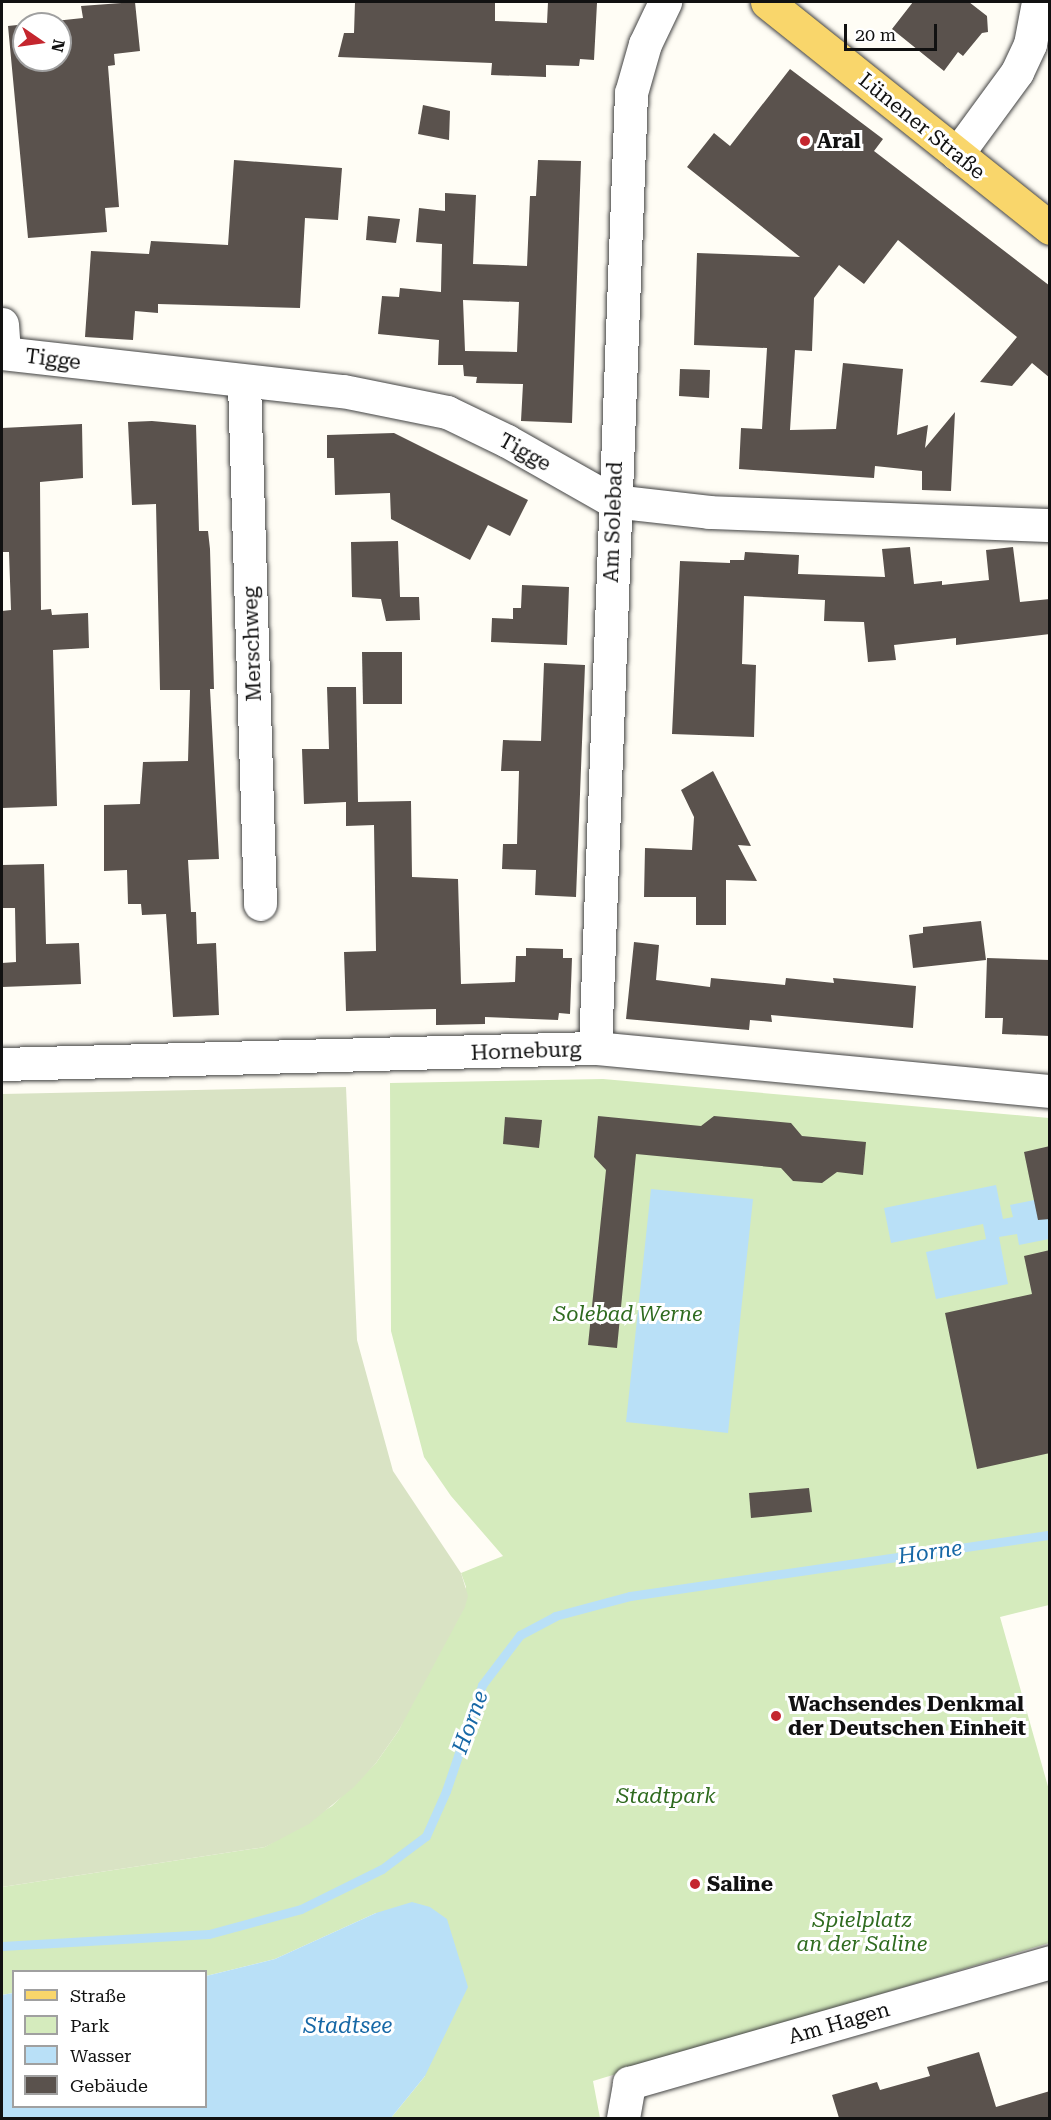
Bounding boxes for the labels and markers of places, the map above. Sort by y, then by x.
place label: Aral [817,128,861,154]
marker: Aral [798,134,812,148]
place label: Wachsendes Denkmal der Deutschen Einheit [788,1691,1026,1741]
marker: Wachsendes Denkmal der Deutschen Einheit [769,1709,783,1723]
place label: Saline [707,1871,773,1897]
marker: Saline [688,1877,702,1891]

